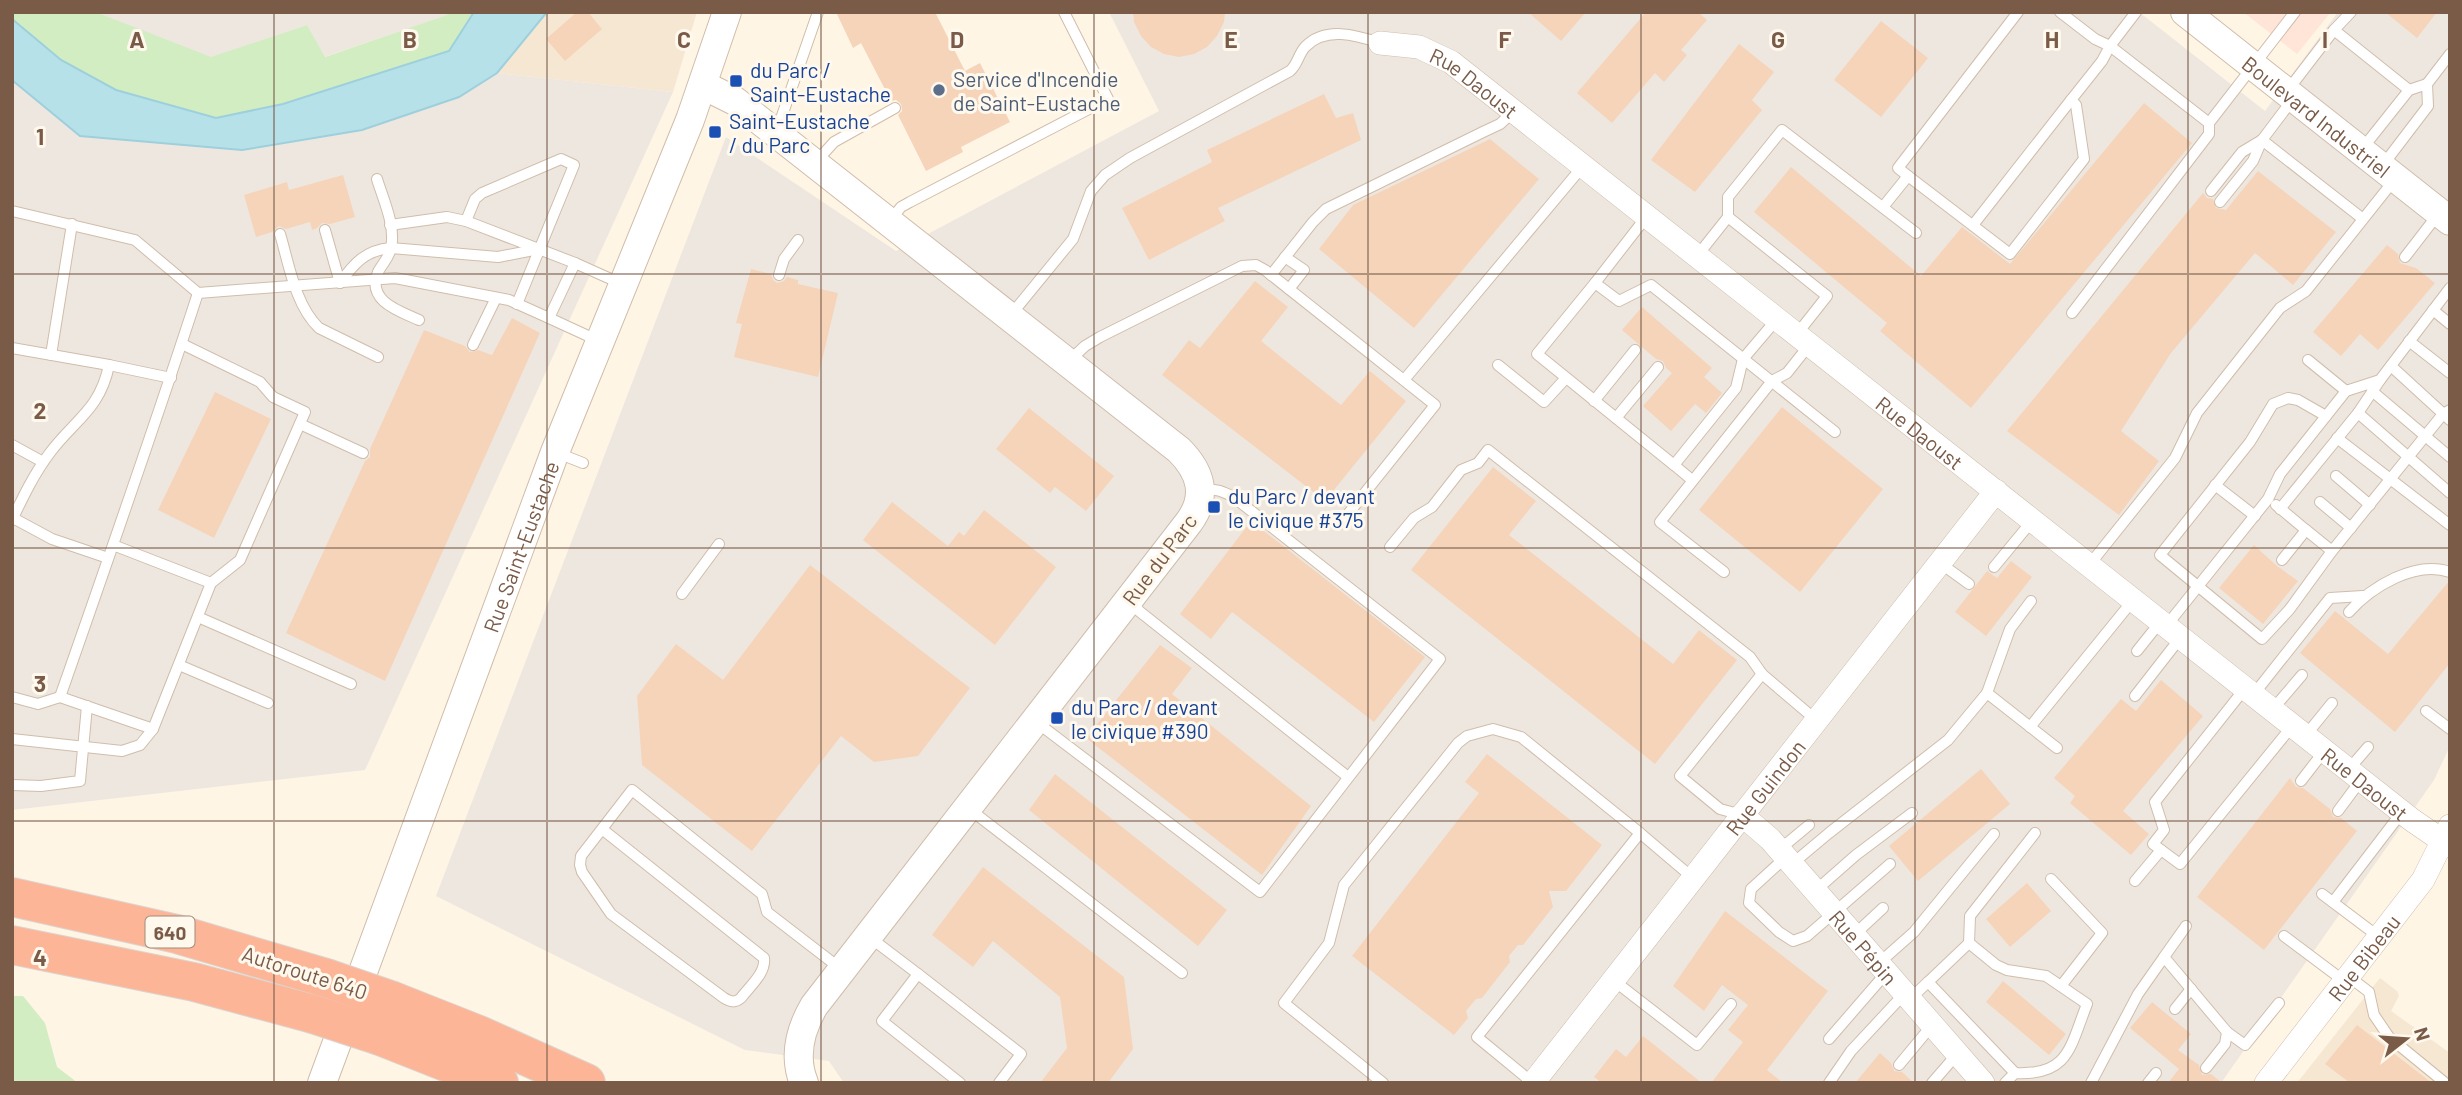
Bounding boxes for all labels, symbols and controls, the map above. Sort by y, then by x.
text: A [129,25,145,53]
text: B [403,25,417,53]
text: C [677,25,691,53]
text: D [950,25,964,53]
text: E [1224,25,1238,53]
text: F [1499,25,1512,53]
text: G [1771,25,1785,53]
text: H [2045,25,2059,53]
text: I [2322,25,2328,53]
street label: Rue Daoust [1426,42,1523,123]
street label: Boulevard Industriel [2238,50,2396,182]
place label: du Parc / Saint-Eustache [750,57,891,106]
place label: Service d'Incendie de Saint-Eustache [953,66,1121,115]
marker: du Parc / Saint-Eustache [728,73,744,89]
marker: Service d'Incendie de Saint-Eustache [931,82,947,98]
place label: Saint-Eustache / du Parc [729,108,870,157]
text: 1 [36,122,44,150]
marker: Saint-Eustache / du Parc [707,124,723,140]
street label: Rue Daoust [1872,390,1969,474]
text: 2 [34,396,46,424]
street label: Rue Saint-Eustache [477,457,563,635]
place label: du Parc / devant le civique #375 [1228,483,1375,532]
marker: du Parc / devant le civique #375 [1206,499,1222,515]
street label: Rue du Parc [1117,508,1201,610]
text: 3 [34,669,46,697]
place label: du Parc / devant le civique #390 [1071,694,1218,743]
marker: du Parc / devant le civique #390 [1049,710,1065,726]
street label: Rue Guindon [1720,734,1810,840]
street label: Rue Daoust [2317,741,2414,825]
street label: Rue Pépin [1825,904,1903,989]
street label: Rue Bibeau [2322,909,2405,1005]
road number: 640 [146,916,194,948]
street label: Autoroute 640 [239,940,371,1004]
text: 4 [33,943,47,971]
north arrow [2371,1004,2441,1074]
text: N [2410,1024,2436,1043]

